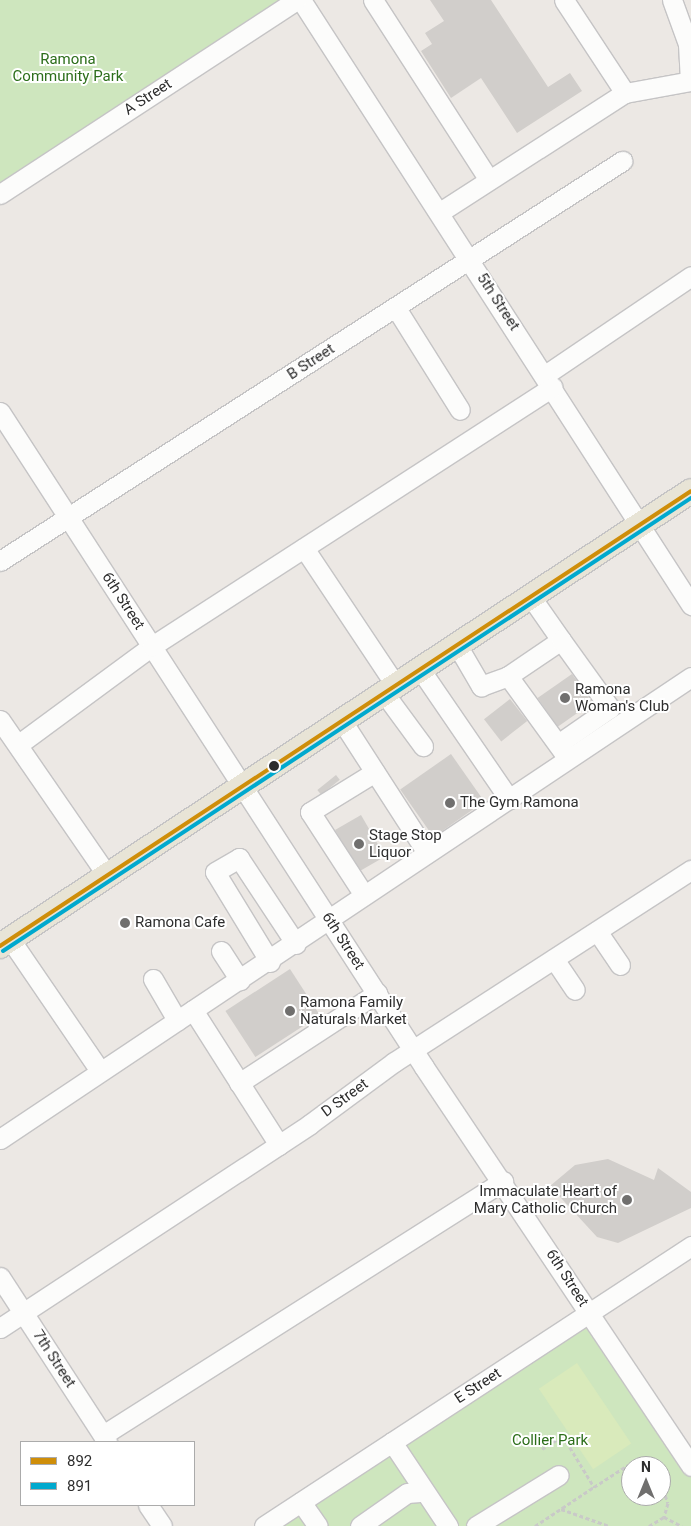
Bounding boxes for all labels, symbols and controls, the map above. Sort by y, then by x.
park label: Ramona Community Park [13,50,123,85]
street label: A Street [121,75,175,119]
street label: 5th Street [473,270,523,334]
street label: B Street [284,340,338,384]
street label: 6th Street [98,569,148,633]
place label: Ramona Woman's Club [575,680,669,715]
marker: Ramona Woman's Club [559,692,571,704]
unlabelled marker [269,761,279,771]
place label: The Gym Ramona [460,794,579,812]
marker: The Gym Ramona [444,797,456,809]
place label: Stage Stop Liquor [369,826,442,861]
marker: Stage Stop Liquor [353,838,365,850]
street label: 6th Street [318,909,368,973]
place label: Ramona Cafe [135,914,225,932]
marker: Ramona Cafe [119,917,131,929]
place label: Ramona Family Naturals Market [300,993,407,1028]
marker: Ramona Family Naturals Market [284,1005,296,1017]
street label: D Street [318,1075,372,1121]
place label: Immaculate Heart of Mary Catholic Church [474,1182,617,1217]
marker: Immaculate Heart of Mary Catholic Church [621,1194,633,1206]
street label: 6th Street [542,1246,592,1310]
street label: 7th Street [29,1327,79,1391]
street label: E Street [451,1364,505,1408]
park label: Collier Park [512,1432,588,1450]
legend [20,1441,195,1506]
text: 892 [67,1452,92,1470]
north arrow [621,1456,671,1506]
text: N [641,1459,651,1475]
text: 891 [67,1477,92,1495]

